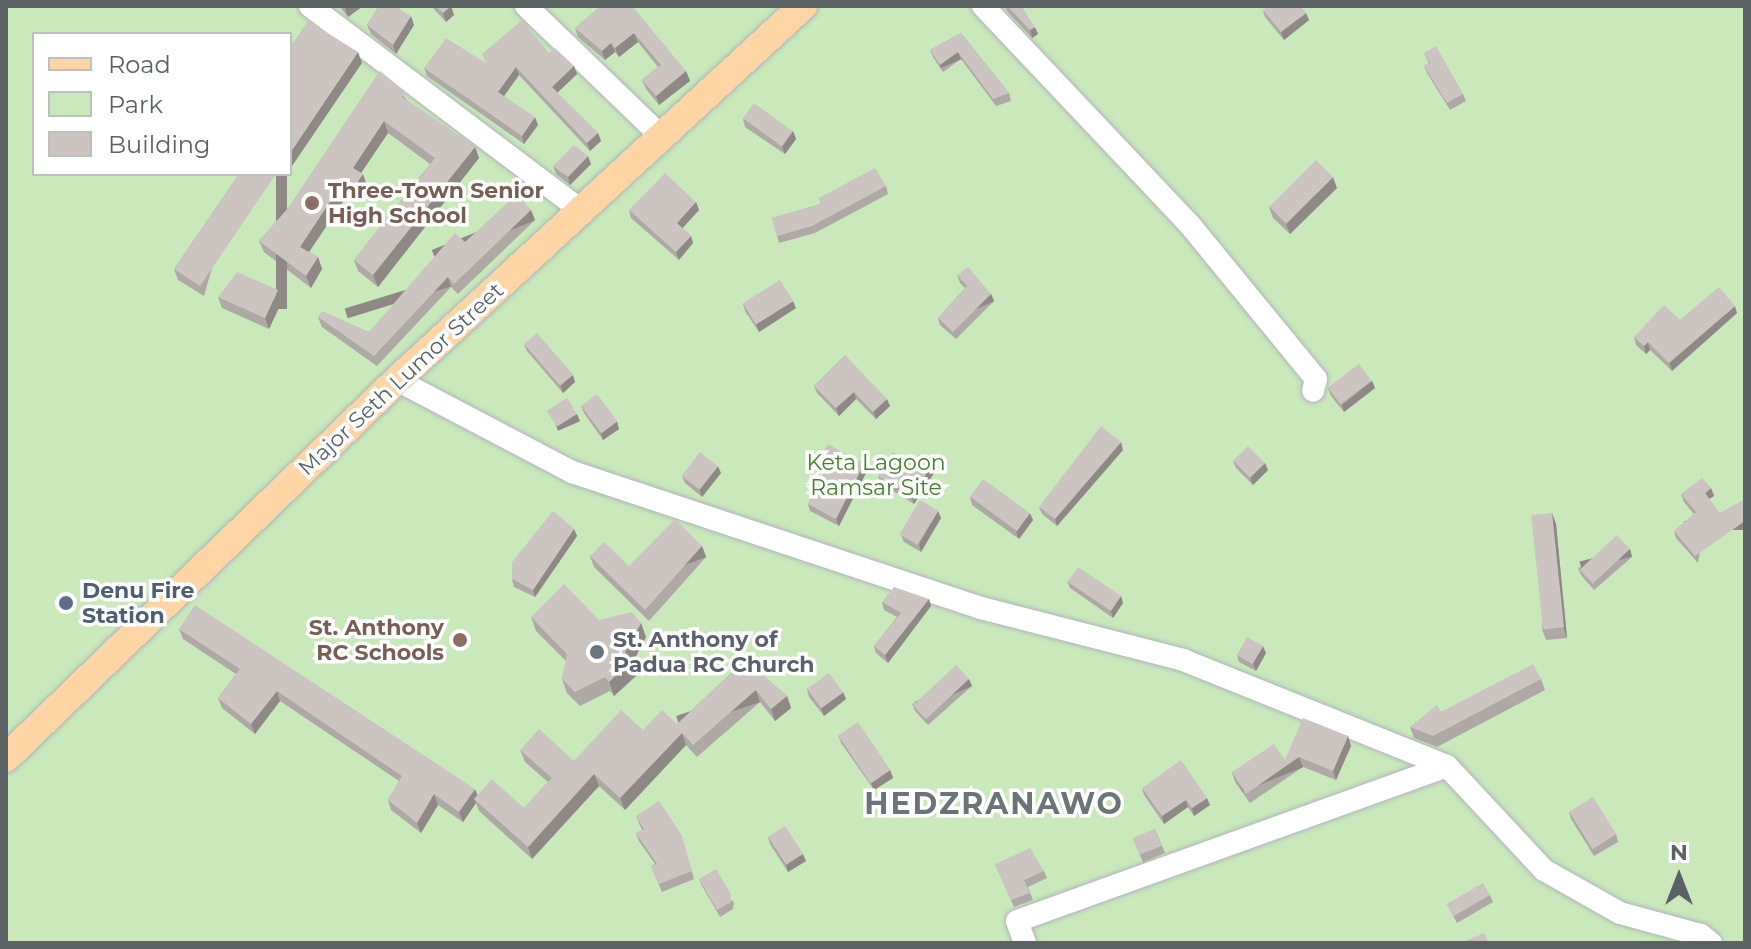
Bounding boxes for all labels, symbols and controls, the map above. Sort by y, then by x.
legend [32,32,292,176]
text: Road [108,50,171,79]
text: Park [108,90,163,119]
text: Building [108,130,211,159]
place label: Three-Town Senior High School [328,177,544,228]
marker: Three-Town Senior High School [303,194,321,212]
street label: Major Seth Lumor Street [293,277,509,481]
park label: Keta Lagoon Ramsar Site [806,449,946,500]
place label: Denu Fire Station [82,577,194,628]
marker: Denu Fire Station [57,594,75,612]
place label: St. Anthony RC Schools [309,614,444,666]
place label: St. Anthony of Padua RC Church [613,626,815,678]
marker: St. Anthony RC Schools [451,631,469,649]
marker: St. Anthony of Padua RC Church [588,643,606,661]
district label: HEDZRANAWO [864,786,1124,822]
north arrow [1639,837,1719,917]
text: N [1670,839,1688,866]

